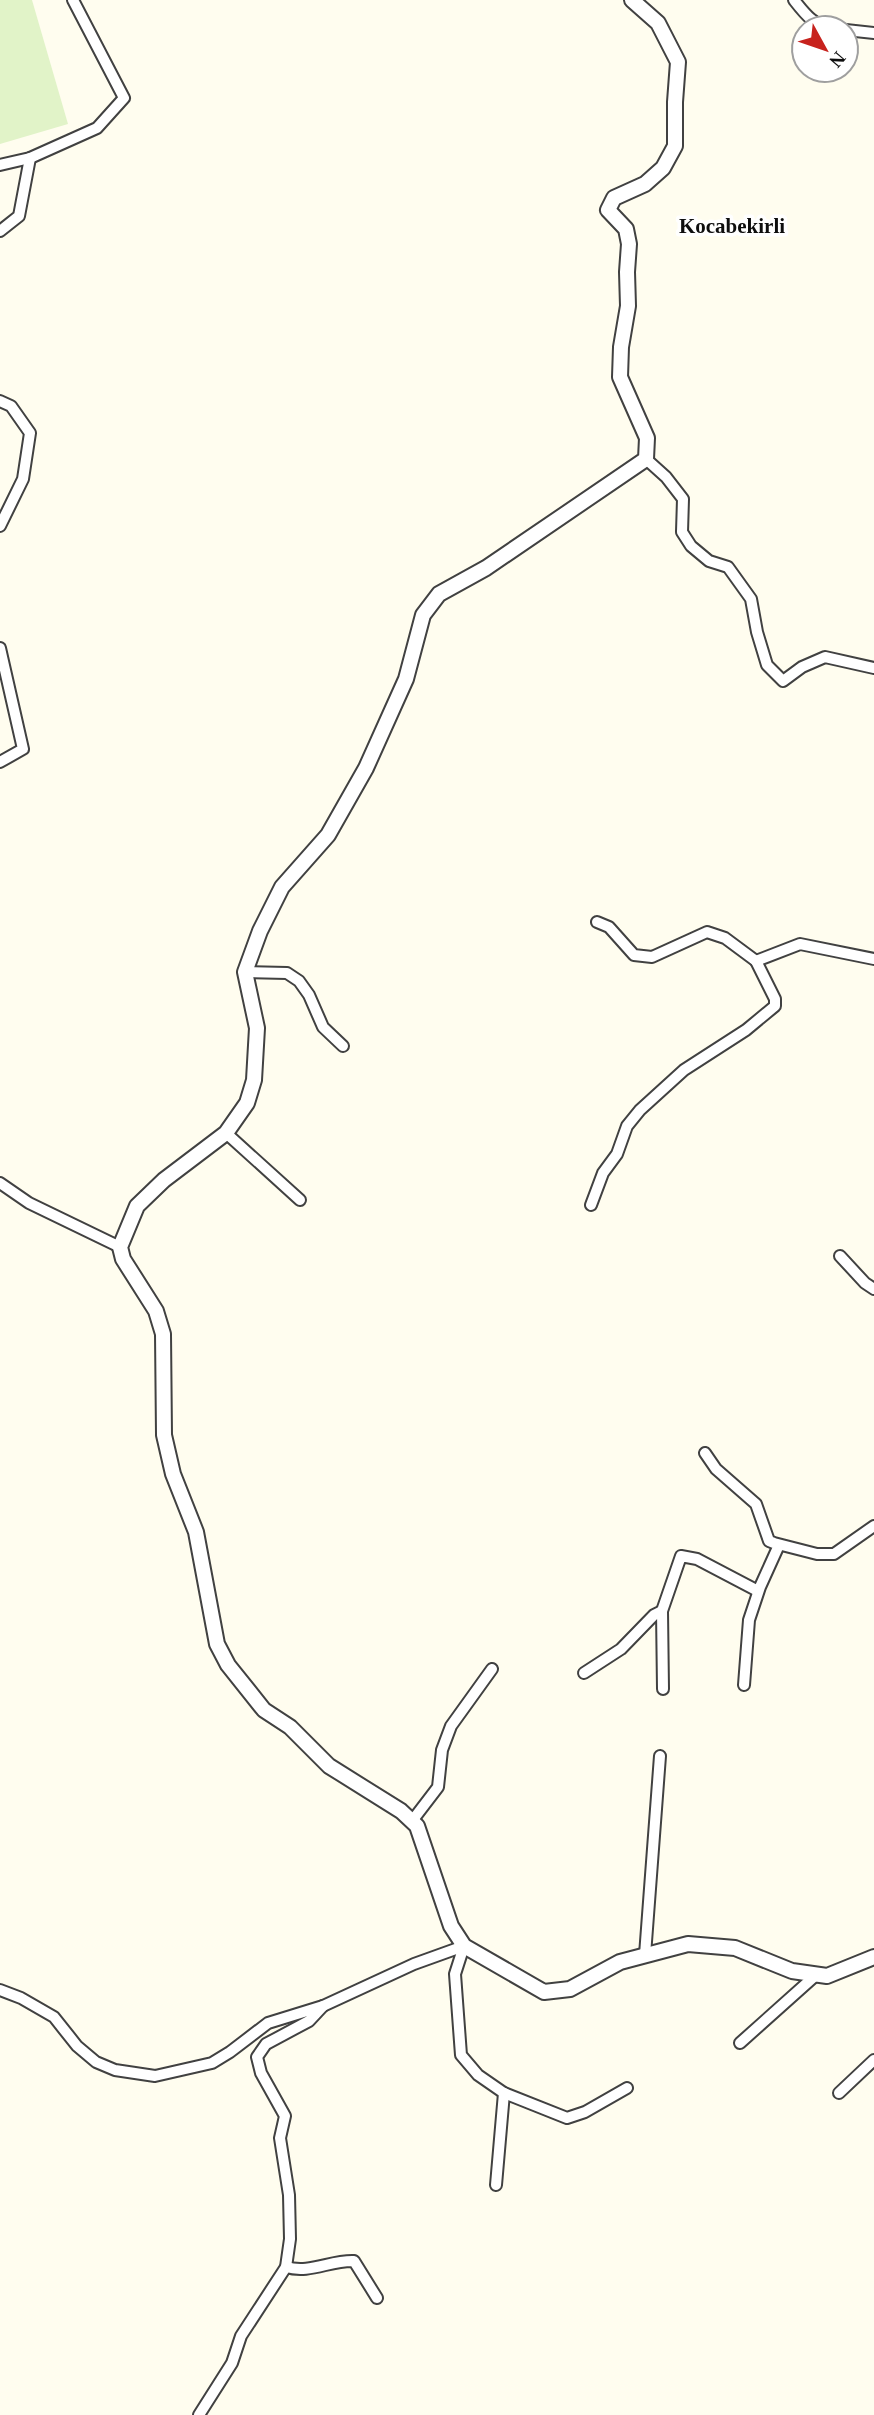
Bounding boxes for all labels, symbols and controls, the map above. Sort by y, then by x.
north arrow [790,14,860,84]
text: N [825,48,850,72]
district label: Kocabekirli [679,214,785,238]

